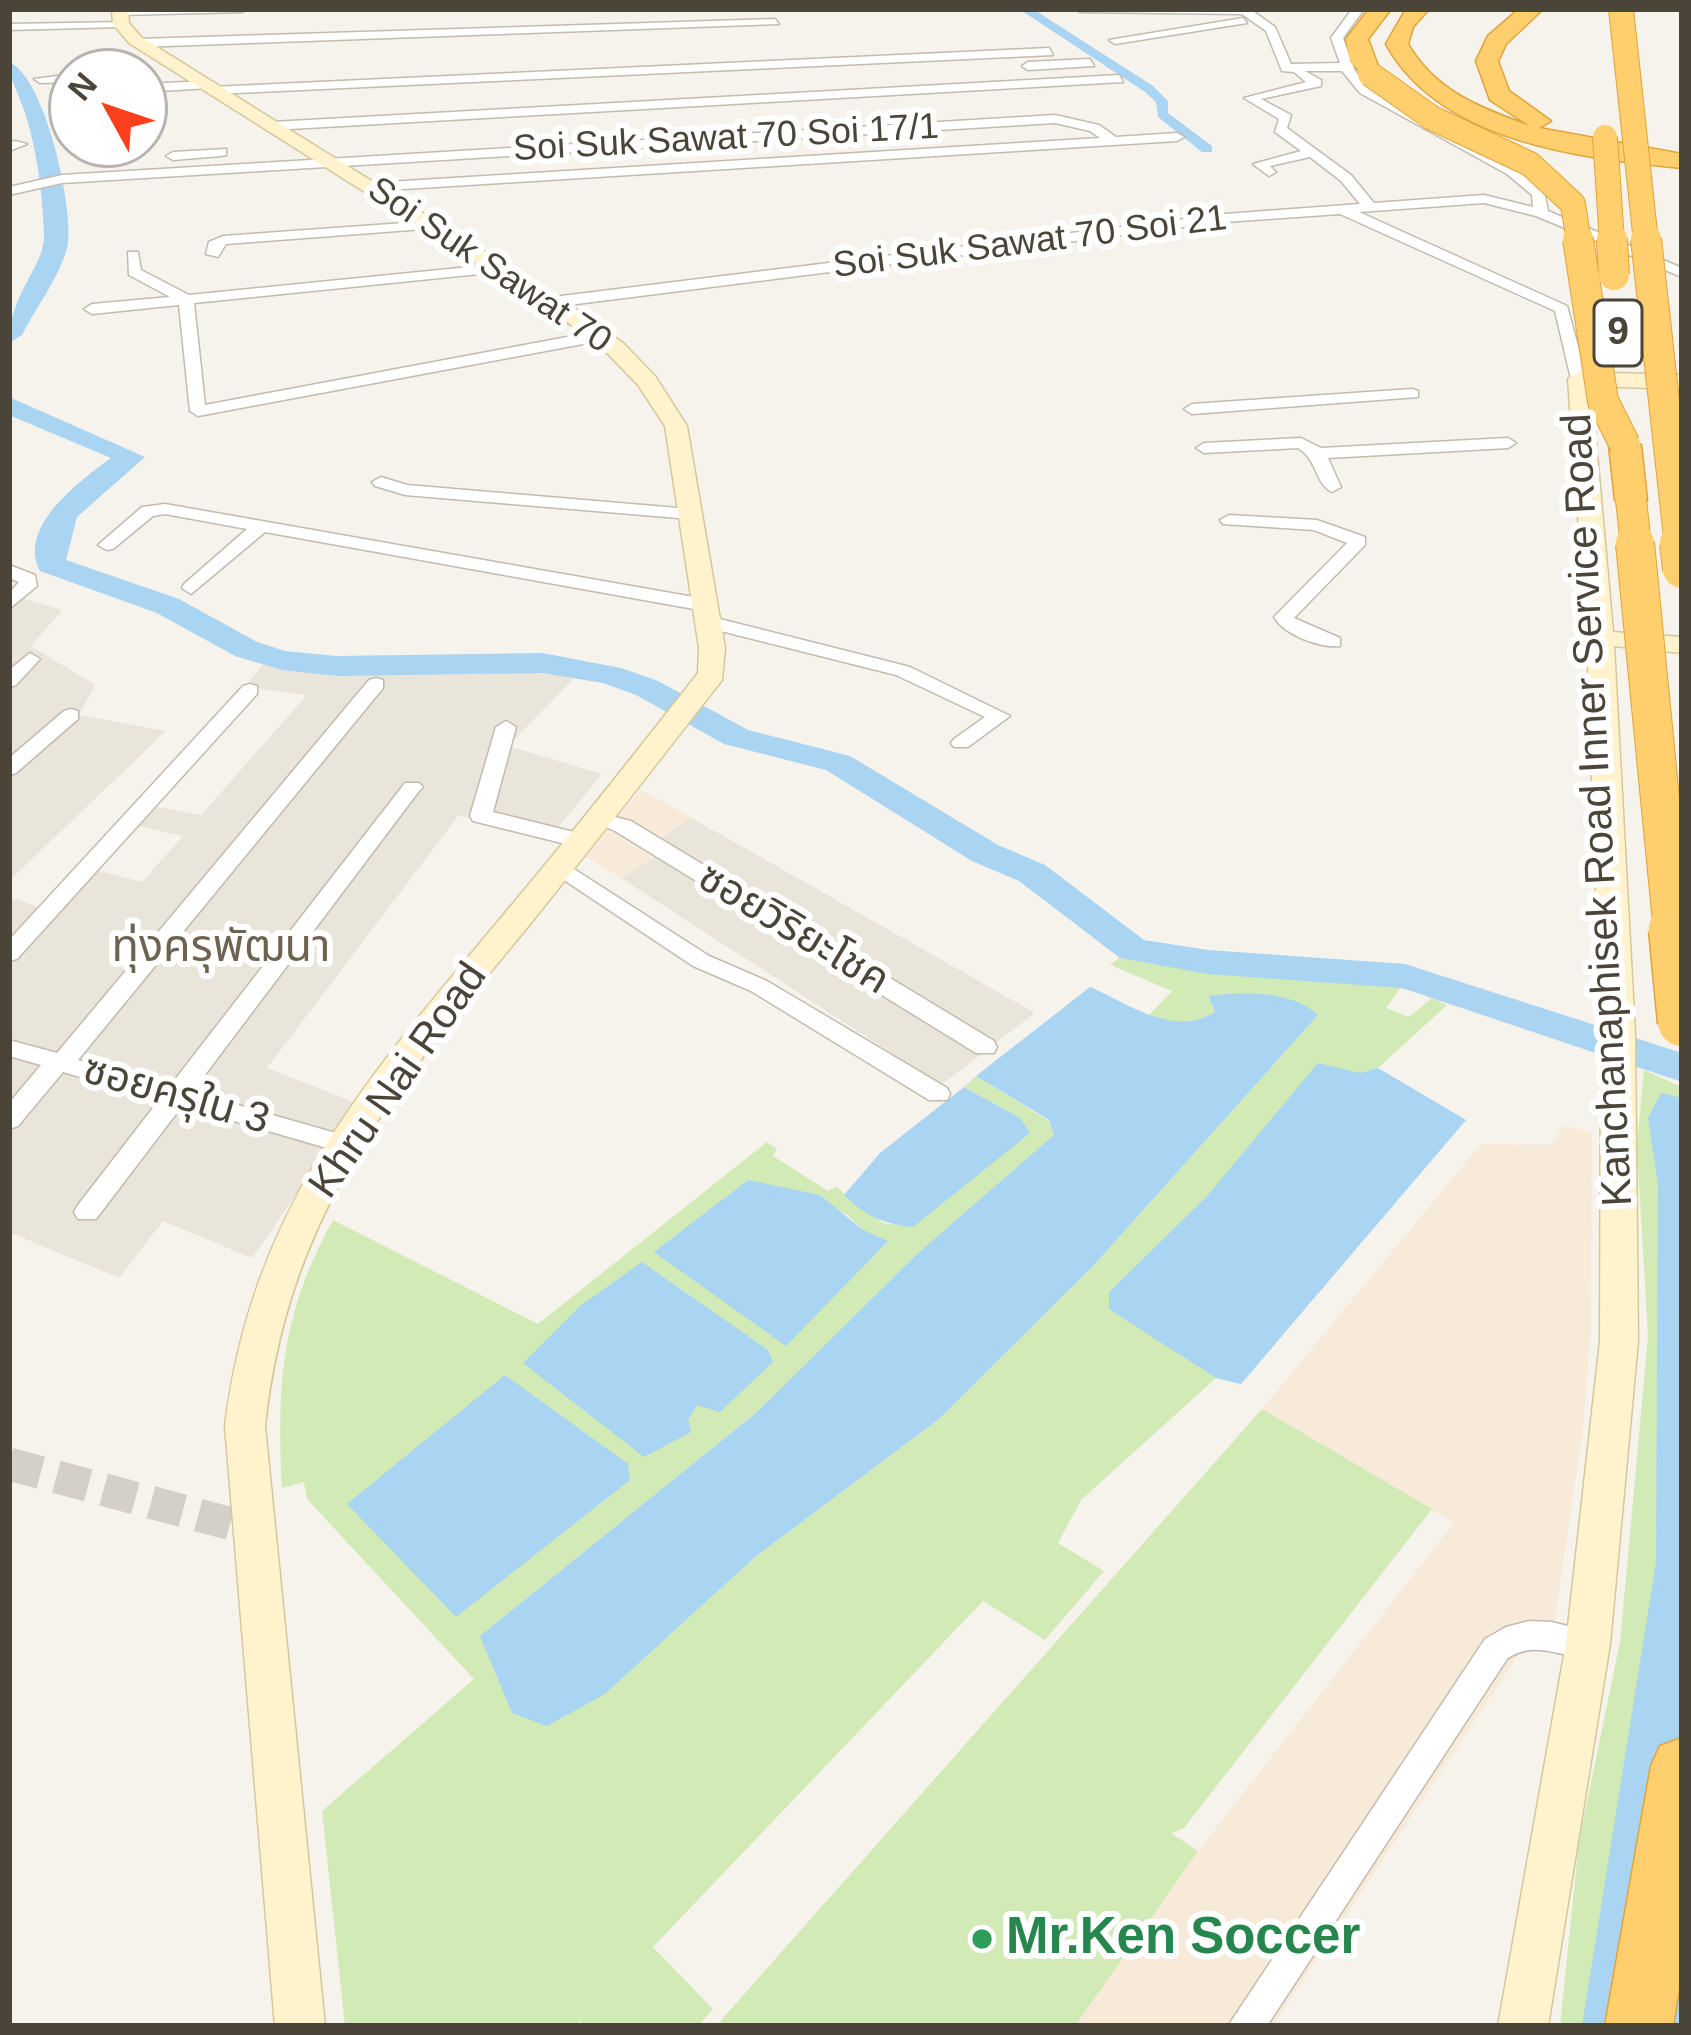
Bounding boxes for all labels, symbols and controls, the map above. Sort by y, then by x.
north arrow [48,48,168,168]
text: N [61,65,104,107]
street label: Soi Suk Sawat 70 Soi 17/1 [512,106,940,172]
street label: Soi Suk Sawat 70 [359,169,619,363]
street label: Soi Suk Sawat 70 Soi 21 [831,197,1229,289]
road number: 9 [1594,300,1642,366]
street label: Kanchanaphisek Road Inner Service Road [1553,412,1645,1208]
street label: ซอยวิริยะโชค [688,853,898,1007]
district label: ทุ่งครุพัฒนา [112,922,330,976]
street label: Khru Nai Road [299,954,499,1208]
street label: ซอยครุใน 3 [77,1045,275,1147]
place label: Mr.Ken Soccer [1006,1908,1360,1970]
marker: Mr.Ken Soccer [969,1926,995,1952]

